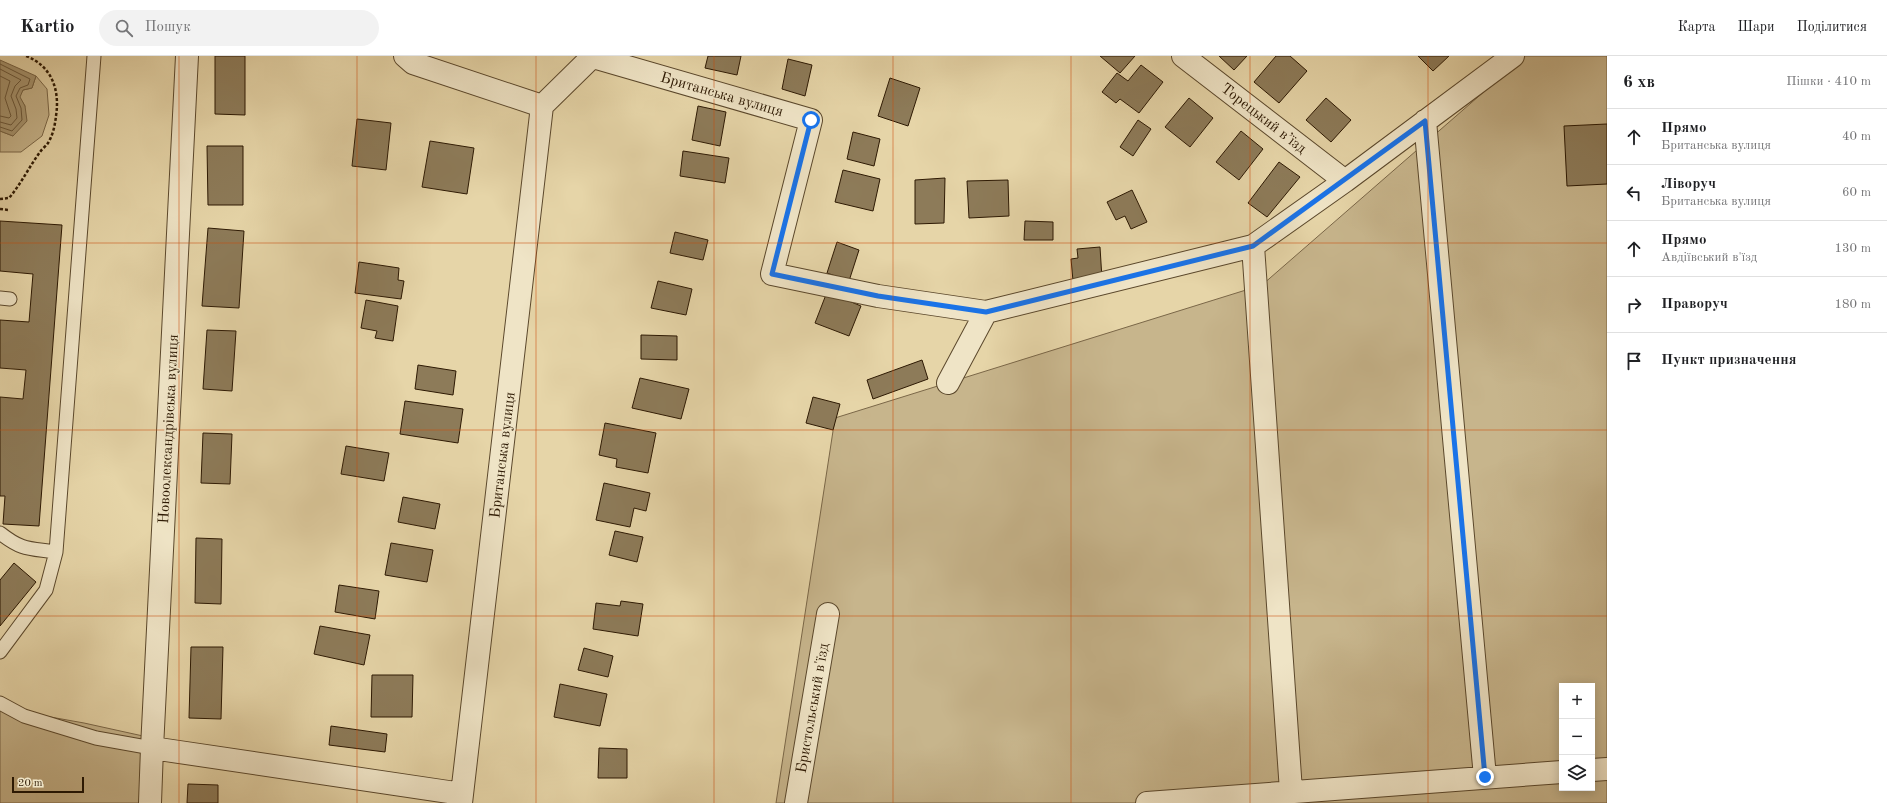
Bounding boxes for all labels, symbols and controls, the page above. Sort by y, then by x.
search box [99,10,379,46]
icon: search [113,17,135,39]
text: Kartio [20,18,75,37]
text: Пошук [145,20,191,35]
text: Карта [1678,20,1716,34]
text: Шари [1738,20,1775,34]
text: Поділитися [1797,20,1867,34]
street label: Британська вулиця [658,71,785,120]
text: 6 хв [1623,74,1655,91]
text: Пішки · 410 m [1786,75,1871,88]
street label: Торецький в’їзд [1218,81,1309,157]
route start [802,111,820,129]
text: Прямо [1661,121,1707,136]
icon: ahead [1623,126,1645,148]
text: 40 m [1842,130,1871,143]
text: Британська вулиця [1661,139,1771,152]
text: Ліворуч [1661,177,1716,192]
icon: left [1623,182,1645,204]
text: 60 m [1842,186,1871,199]
text: Британська вулиця [1661,195,1771,208]
text: Прямо [1661,233,1707,248]
icon: ahead [1623,238,1645,260]
text: 130 m [1834,242,1871,255]
text: Авдіївський в'їзд [1661,251,1757,264]
icon: right [1623,294,1645,316]
text: Праворуч [1661,297,1728,312]
text: 180 m [1834,298,1871,311]
street label: Новоолександрівська вулиця [157,334,182,524]
icon: arrive [1623,350,1645,372]
text: Пункт призначення [1661,353,1797,368]
street label: Британська вулиця [488,391,519,519]
street label: Бристольський в'їзд [795,642,832,774]
map controls [1559,683,1595,791]
button: + [1559,683,1595,719]
button: − [1559,719,1595,755]
button: layers [1559,755,1595,791]
route end [1476,768,1494,786]
scale bar [12,775,84,794]
text: 20 m [18,778,43,789]

